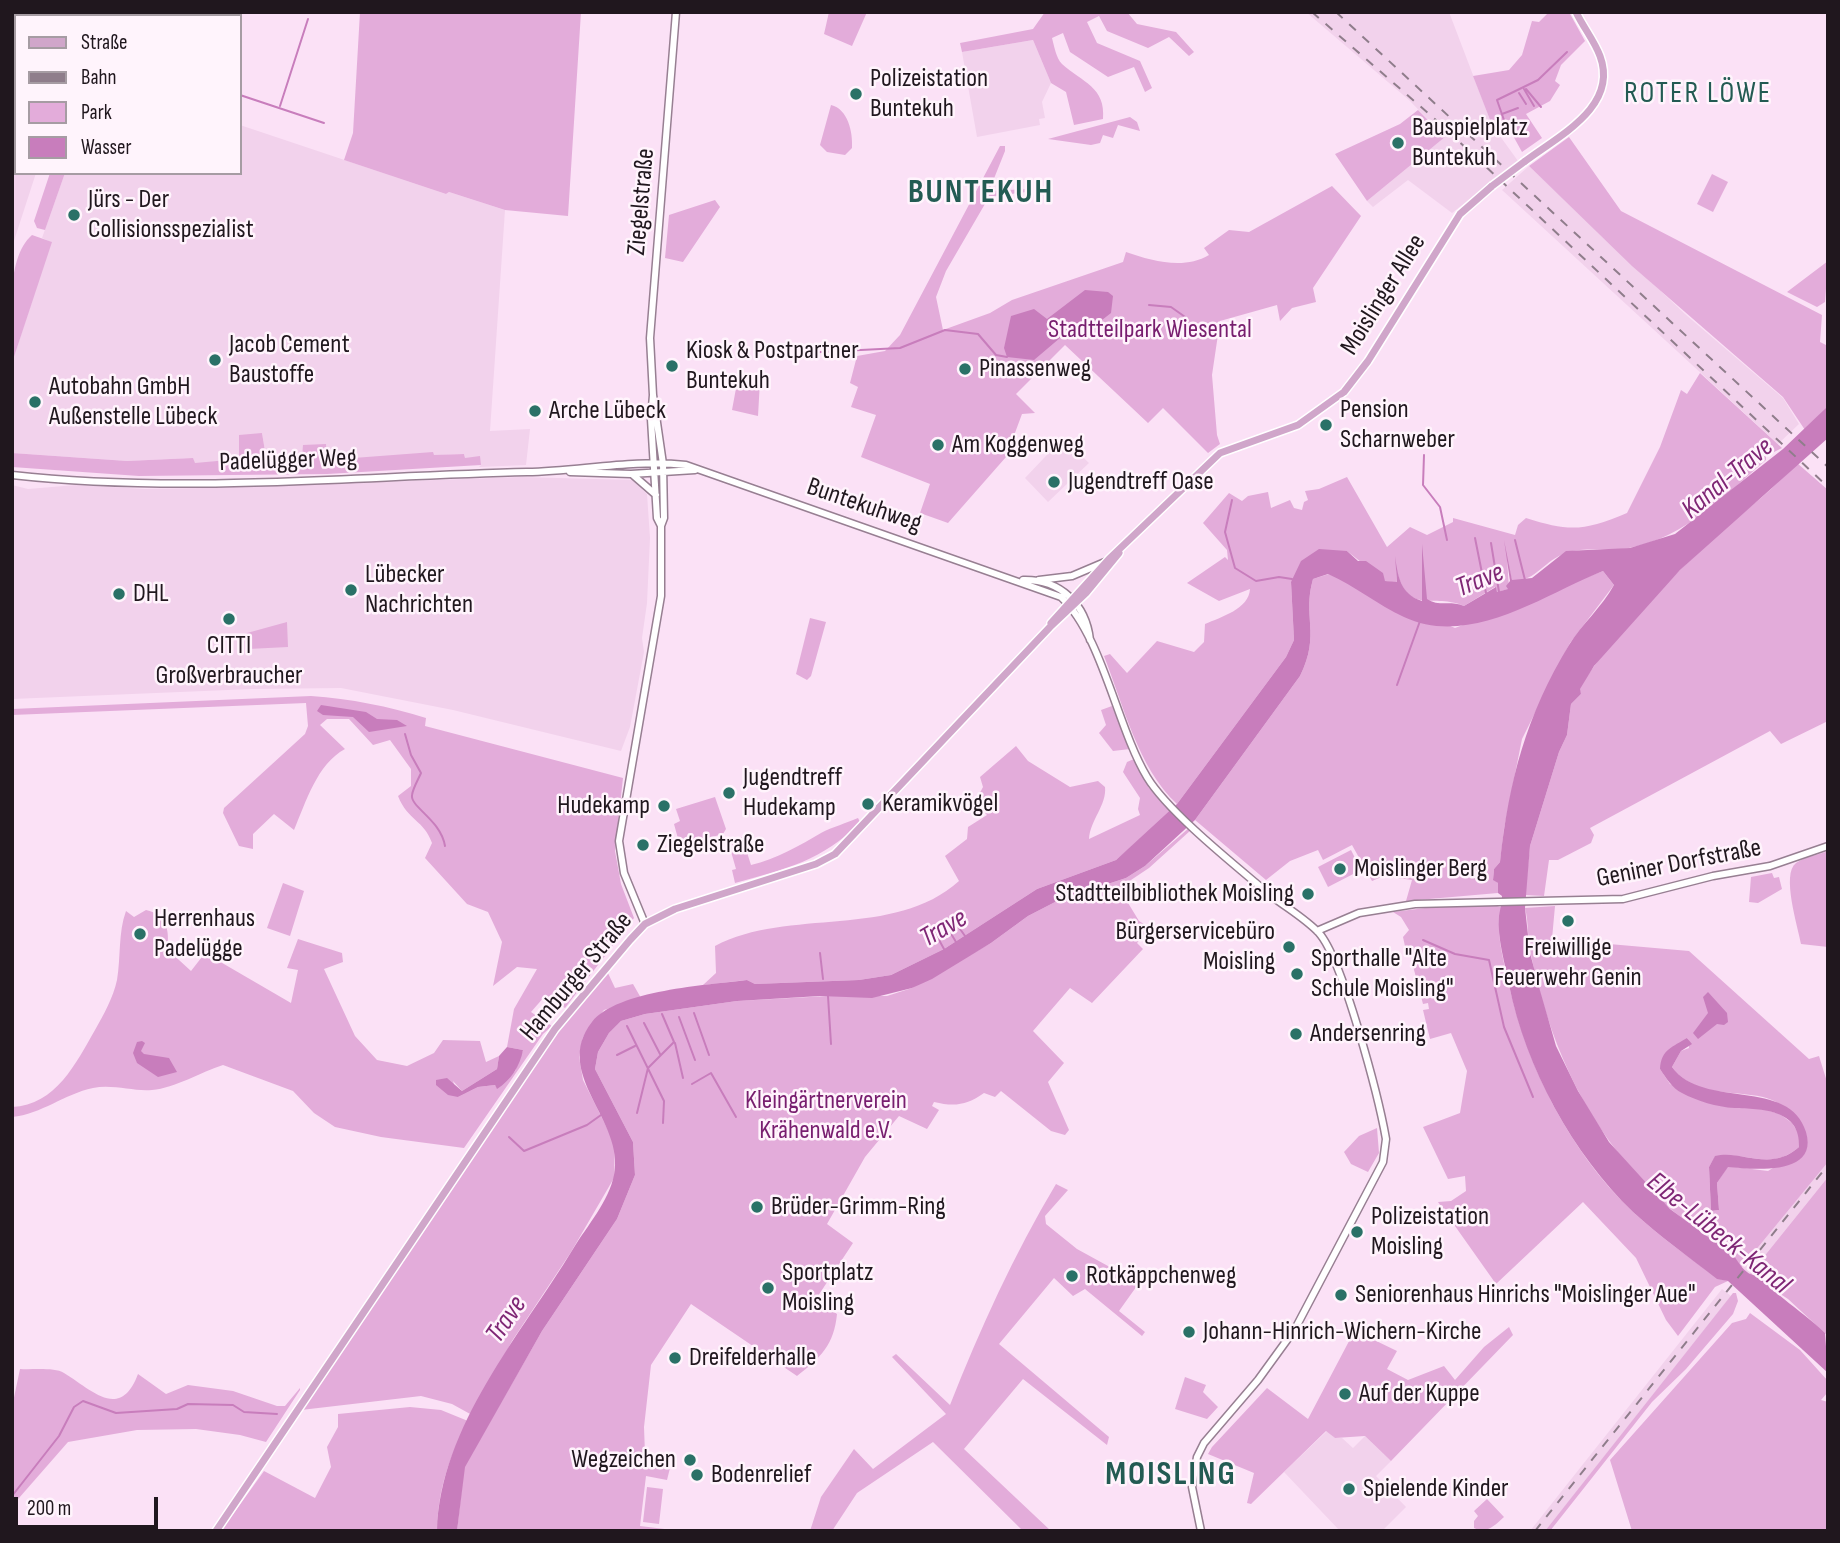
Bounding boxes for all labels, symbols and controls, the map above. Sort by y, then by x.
legend [14,14,242,175]
text: Straße [81,30,127,55]
place label: Polizeistation Buntekuh [870,63,988,124]
text: Bahn [81,65,116,90]
district label: ROTER LÖWE [1625,76,1771,112]
marker: Polizeistation Buntekuh [848,86,864,102]
text: Park [81,100,112,125]
place label: Bauspielplatz Buntekuh [1412,112,1528,174]
text: Wasser [81,135,132,160]
marker: Bauspielplatz Buntekuh [1390,135,1406,151]
street label: Ziegelstraße [622,147,662,257]
district label: BUNTEKUH [909,174,1053,214]
place label: Jürs - Der Collisionsspezialist [88,184,254,246]
marker: Jürs - Der Collisionsspezialist [66,207,82,223]
street label: Moislinger Allee [1335,229,1433,361]
park label: Stadtteilpark Wiesental [1048,314,1252,346]
place label: Jacob Cement Baustoffe [229,329,350,390]
place label: Kiosk & Postpartner Buntekuh [686,335,859,396]
marker: Jacob Cement Baustoffe [207,352,223,368]
place label: Pinassenweg [979,353,1091,385]
marker: Kiosk & Postpartner Buntekuh [664,358,680,374]
marker: Pinassenweg [957,361,973,377]
place label: Autobahn GmbH Außenstelle Lübeck [49,371,217,432]
marker: Autobahn GmbH Außenstelle Lübeck [27,394,43,410]
place label: Pension Scharnweber [1340,394,1455,456]
place label: Arche Lübeck [549,395,666,427]
marker: Arche Lübeck [527,403,543,419]
marker: Pension Scharnweber [1318,417,1334,433]
place label: Am Koggenweg [952,429,1084,461]
water label: Kanal-Trave [1675,431,1781,527]
marker: Am Koggenweg [930,437,946,453]
street label: Padelügger Weg [219,443,357,479]
place label: Jugendtreff Oase [1068,466,1214,498]
street label: Buntekuhweg [803,472,925,540]
marker: Jugendtreff Oase [1046,474,1062,490]
water label: Trave [1451,556,1509,606]
place label: Lübecker Nachrichten [365,559,473,620]
place label: DHL [133,578,169,610]
marker: Lübecker Nachrichten [343,582,359,598]
marker: DHL [111,586,127,602]
marker: CITTI Großverbraucher [221,611,237,627]
place label: CITTI Großverbraucher [155,630,303,692]
place label: Jugendtreff Hudekamp [743,762,842,824]
marker: Jugendtreff Hudekamp [721,785,737,801]
place label: Keramikvögel [882,788,998,820]
place label: Hudekamp [557,790,650,822]
marker: Keramikvögel [860,796,876,812]
marker: Hudekamp [656,798,672,814]
place label: Ziegelstraße [657,829,764,861]
street label: Geniner Dorfstraße [1594,833,1764,895]
marker: Ziegelstraße [635,837,651,853]
place label: Moislinger Berg [1354,853,1487,885]
marker: Moislinger Berg [1332,861,1348,877]
place label: Stadtteilbibliothek Moisling [1055,878,1294,910]
marker: Stadtteilbibliothek Moisling [1300,886,1316,902]
water label: Trave [914,902,974,956]
place label: Herrenhaus Padelügge [154,903,255,964]
street label: Hamburger Straße [514,906,640,1048]
marker: Freiwillige Feuerwehr Genin [1560,913,1576,929]
place label: Bürgerservicebüro Moisling [1115,916,1275,978]
marker: Herrenhaus Padelügge [132,926,148,942]
place label: Freiwillige Feuerwehr Genin [1494,932,1642,993]
marker: Bürgerservicebüro Moisling [1281,939,1297,955]
place label: Sporthalle "Alte Schule Moisling" [1311,943,1454,1004]
marker: Sporthalle "Alte Schule Moisling" [1289,966,1305,982]
place label: Andersenring [1310,1018,1426,1050]
marker: Andersenring [1288,1026,1304,1042]
park label: Kleingärtnerverein Krähenwald e.V. [745,1085,907,1146]
water label: Elbe-Lübeck-Kanal [1639,1166,1797,1302]
place label: Brüder-Grimm-Ring [771,1191,946,1223]
marker: Brüder-Grimm-Ring [749,1199,765,1215]
place label: Polizeistation Moisling [1371,1201,1489,1262]
marker: Polizeistation Moisling [1349,1224,1365,1240]
place label: Sportplatz Moisling [782,1257,873,1318]
place label: Rotkäppchenweg [1086,1260,1236,1292]
marker: Rotkäppchenweg [1064,1268,1080,1284]
place label: Seniorenhaus Hinrichs "Moislinger Aue" [1355,1279,1696,1311]
marker: Sportplatz Moisling [760,1280,776,1296]
marker: Seniorenhaus Hinrichs "Moislinger Aue" [1333,1287,1349,1303]
water label: Trave [479,1290,535,1350]
place label: Johann-Hinrich-Wichern-Kirche [1203,1316,1482,1348]
marker: Johann-Hinrich-Wichern-Kirche [1181,1324,1197,1340]
place label: Dreifelderhalle [689,1342,816,1374]
marker: Dreifelderhalle [667,1350,683,1366]
place label: Auf der Kuppe [1359,1378,1480,1410]
marker: Auf der Kuppe [1337,1386,1353,1402]
place label: Wegzeichen [571,1444,676,1476]
marker: Wegzeichen [682,1452,698,1468]
district label: MOISLING [1106,1456,1236,1496]
place label: Bodenrelief [711,1459,811,1491]
marker: Bodenrelief [689,1467,705,1483]
place label: Spielende Kinder [1363,1473,1509,1505]
marker: Spielende Kinder [1341,1481,1357,1497]
scale bar [18,1484,161,1528]
text: 200 m [27,1496,71,1521]

